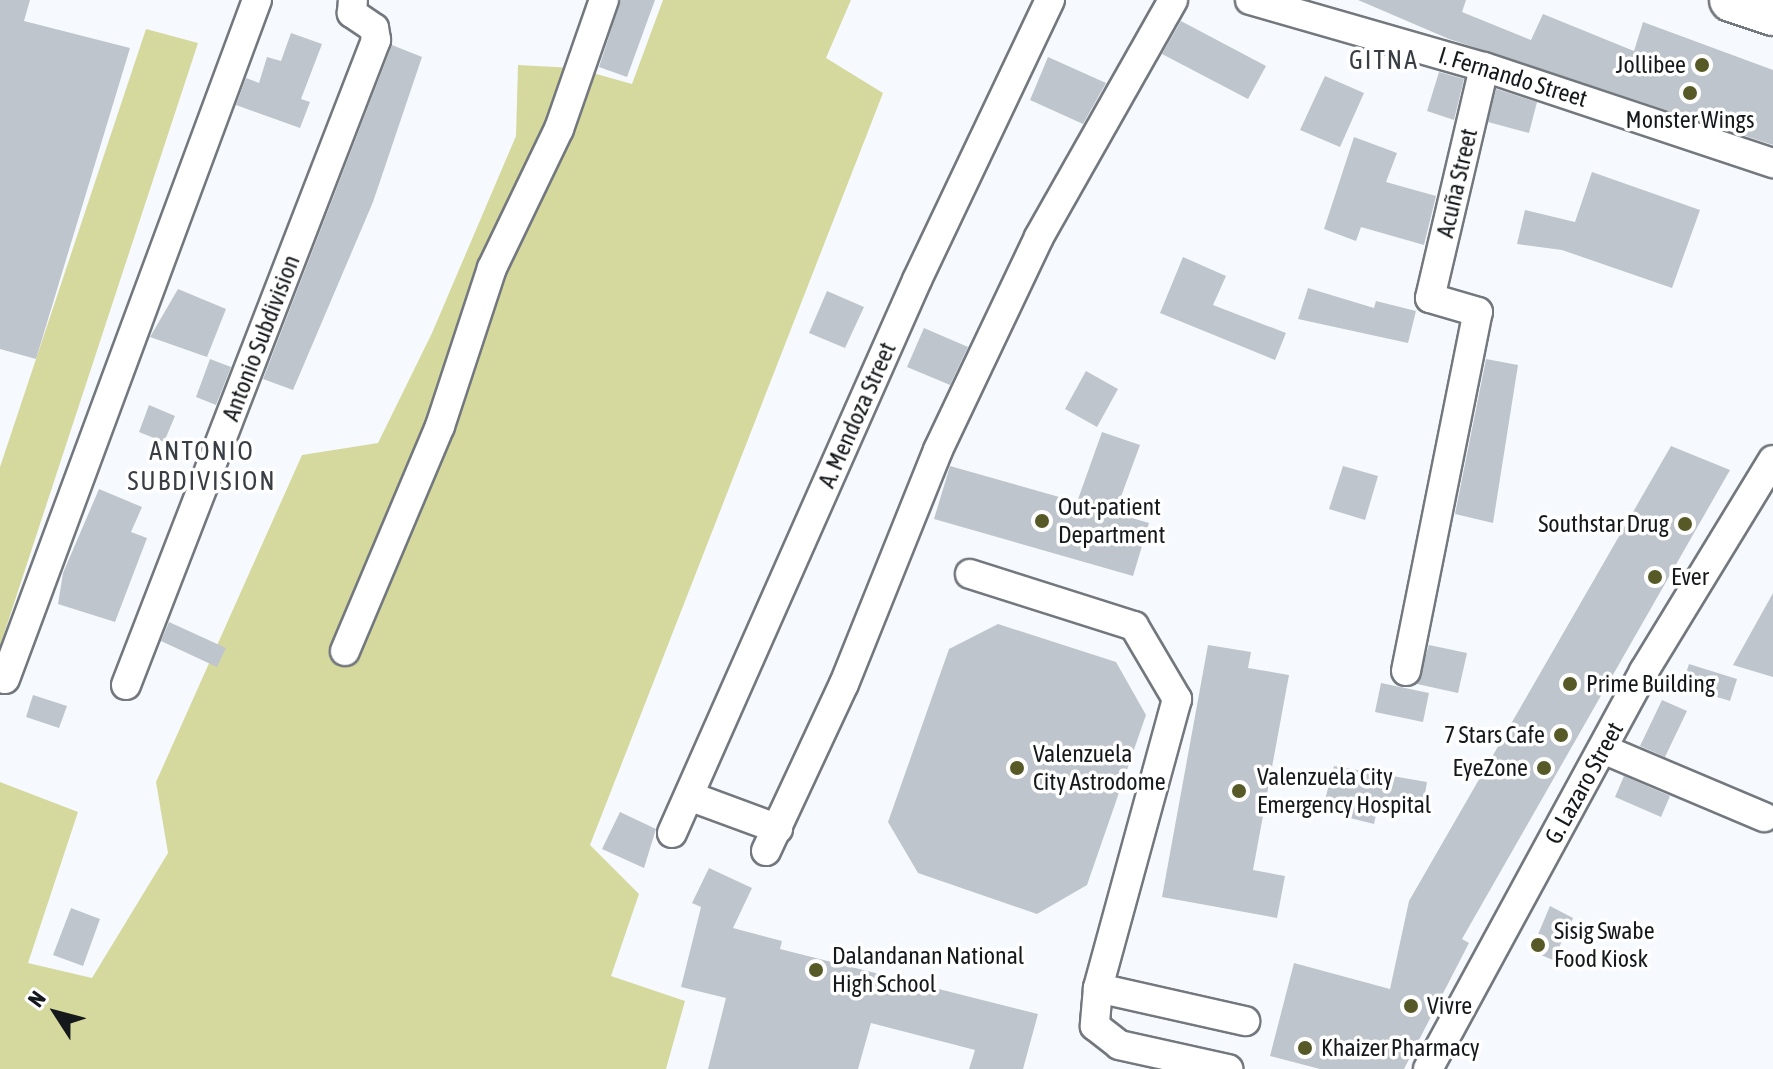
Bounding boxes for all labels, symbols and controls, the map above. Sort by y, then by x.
street label: I. Fernando Street [1435,41,1591,113]
district label: GITNA [1349,45,1419,77]
place label: Jollibee [1616,51,1686,79]
marker: Jollibee [1693,56,1711,74]
marker: Monster Wings [1681,84,1699,102]
place label: Monster Wings [1626,106,1754,134]
street label: Acuña Street [1430,126,1484,240]
street label: Antonio Subdivision [216,251,306,425]
street label: A. Mendoza Street [812,338,902,492]
district label: ANTONIO SUBDIVISION [127,436,277,498]
place label: Out-patient Department [1058,493,1165,549]
place label: Southstar Drug [1538,510,1669,538]
marker: Out-patient Department [1033,512,1051,530]
marker: Southstar Drug [1676,515,1694,533]
place label: Ever [1671,563,1709,591]
marker: Ever [1646,568,1664,586]
place label: Prime Building [1586,670,1715,698]
marker: Prime Building [1561,675,1579,693]
street label: G. Lazaro Street [1539,717,1629,849]
place label: 7 Stars Cafe [1444,721,1545,749]
marker: 7 Stars Cafe [1552,726,1570,744]
place label: Valenzuela City Astrodome [1033,740,1166,796]
place label: EyeZone [1453,754,1528,782]
marker: Valenzuela City Astrodome [1008,759,1026,777]
marker: EyeZone [1535,759,1553,777]
place label: Valenzuela City Emergency Hospital [1257,763,1431,819]
marker: Valenzuela City Emergency Hospital [1228,780,1250,802]
place label: Sisig Swabe Food Kiosk [1554,917,1655,973]
marker: Sisig Swabe Food Kiosk [1529,936,1547,954]
place label: Dalandanan National High School [832,942,1024,998]
marker: Dalandanan National High School [807,961,825,979]
north arrow [16,973,96,1053]
text: N [22,986,51,1012]
place label: Vivre [1427,992,1472,1020]
marker: Vivre [1402,997,1420,1015]
place label: Khaizer Pharmacy [1321,1034,1480,1062]
marker: Khaizer Pharmacy [1296,1039,1314,1057]

